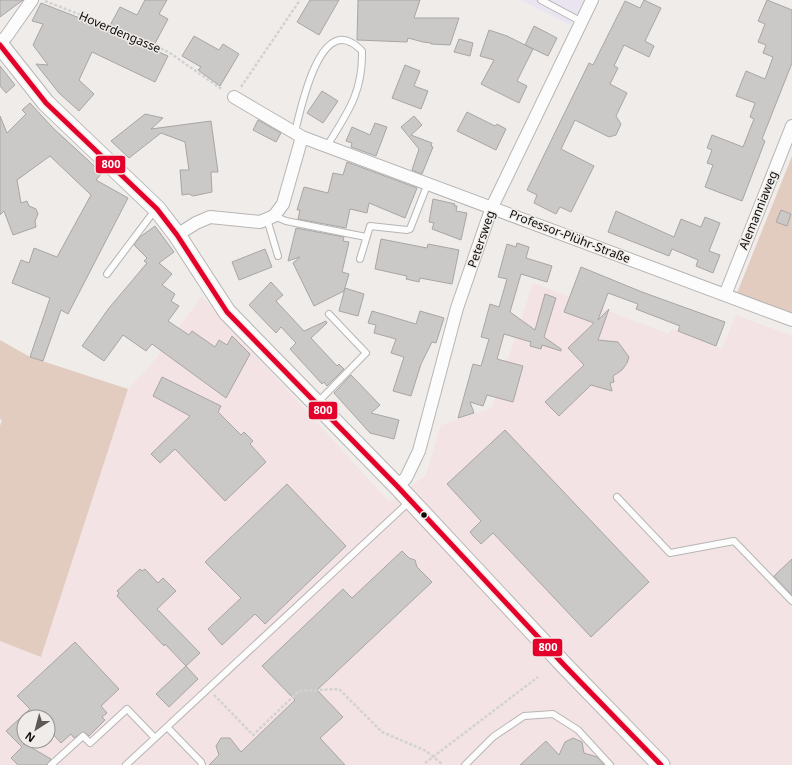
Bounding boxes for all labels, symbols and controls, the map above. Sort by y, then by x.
street label: Hoverdengasse [76,7,164,57]
line badge: 800 [95,155,126,174]
text: 800 [102,156,120,171]
street label: Alemanniaweg [734,168,782,252]
street label: Professor-Plühr-Straße [507,205,633,267]
street label: Petersweg [463,208,499,270]
line badge: 800 [308,401,338,420]
text: 800 [314,402,332,417]
unlabelled marker [419,510,429,520]
line badge: 800 [532,638,563,657]
text: 800 [539,639,557,654]
north arrow [16,709,56,749]
text: N [22,729,38,746]

